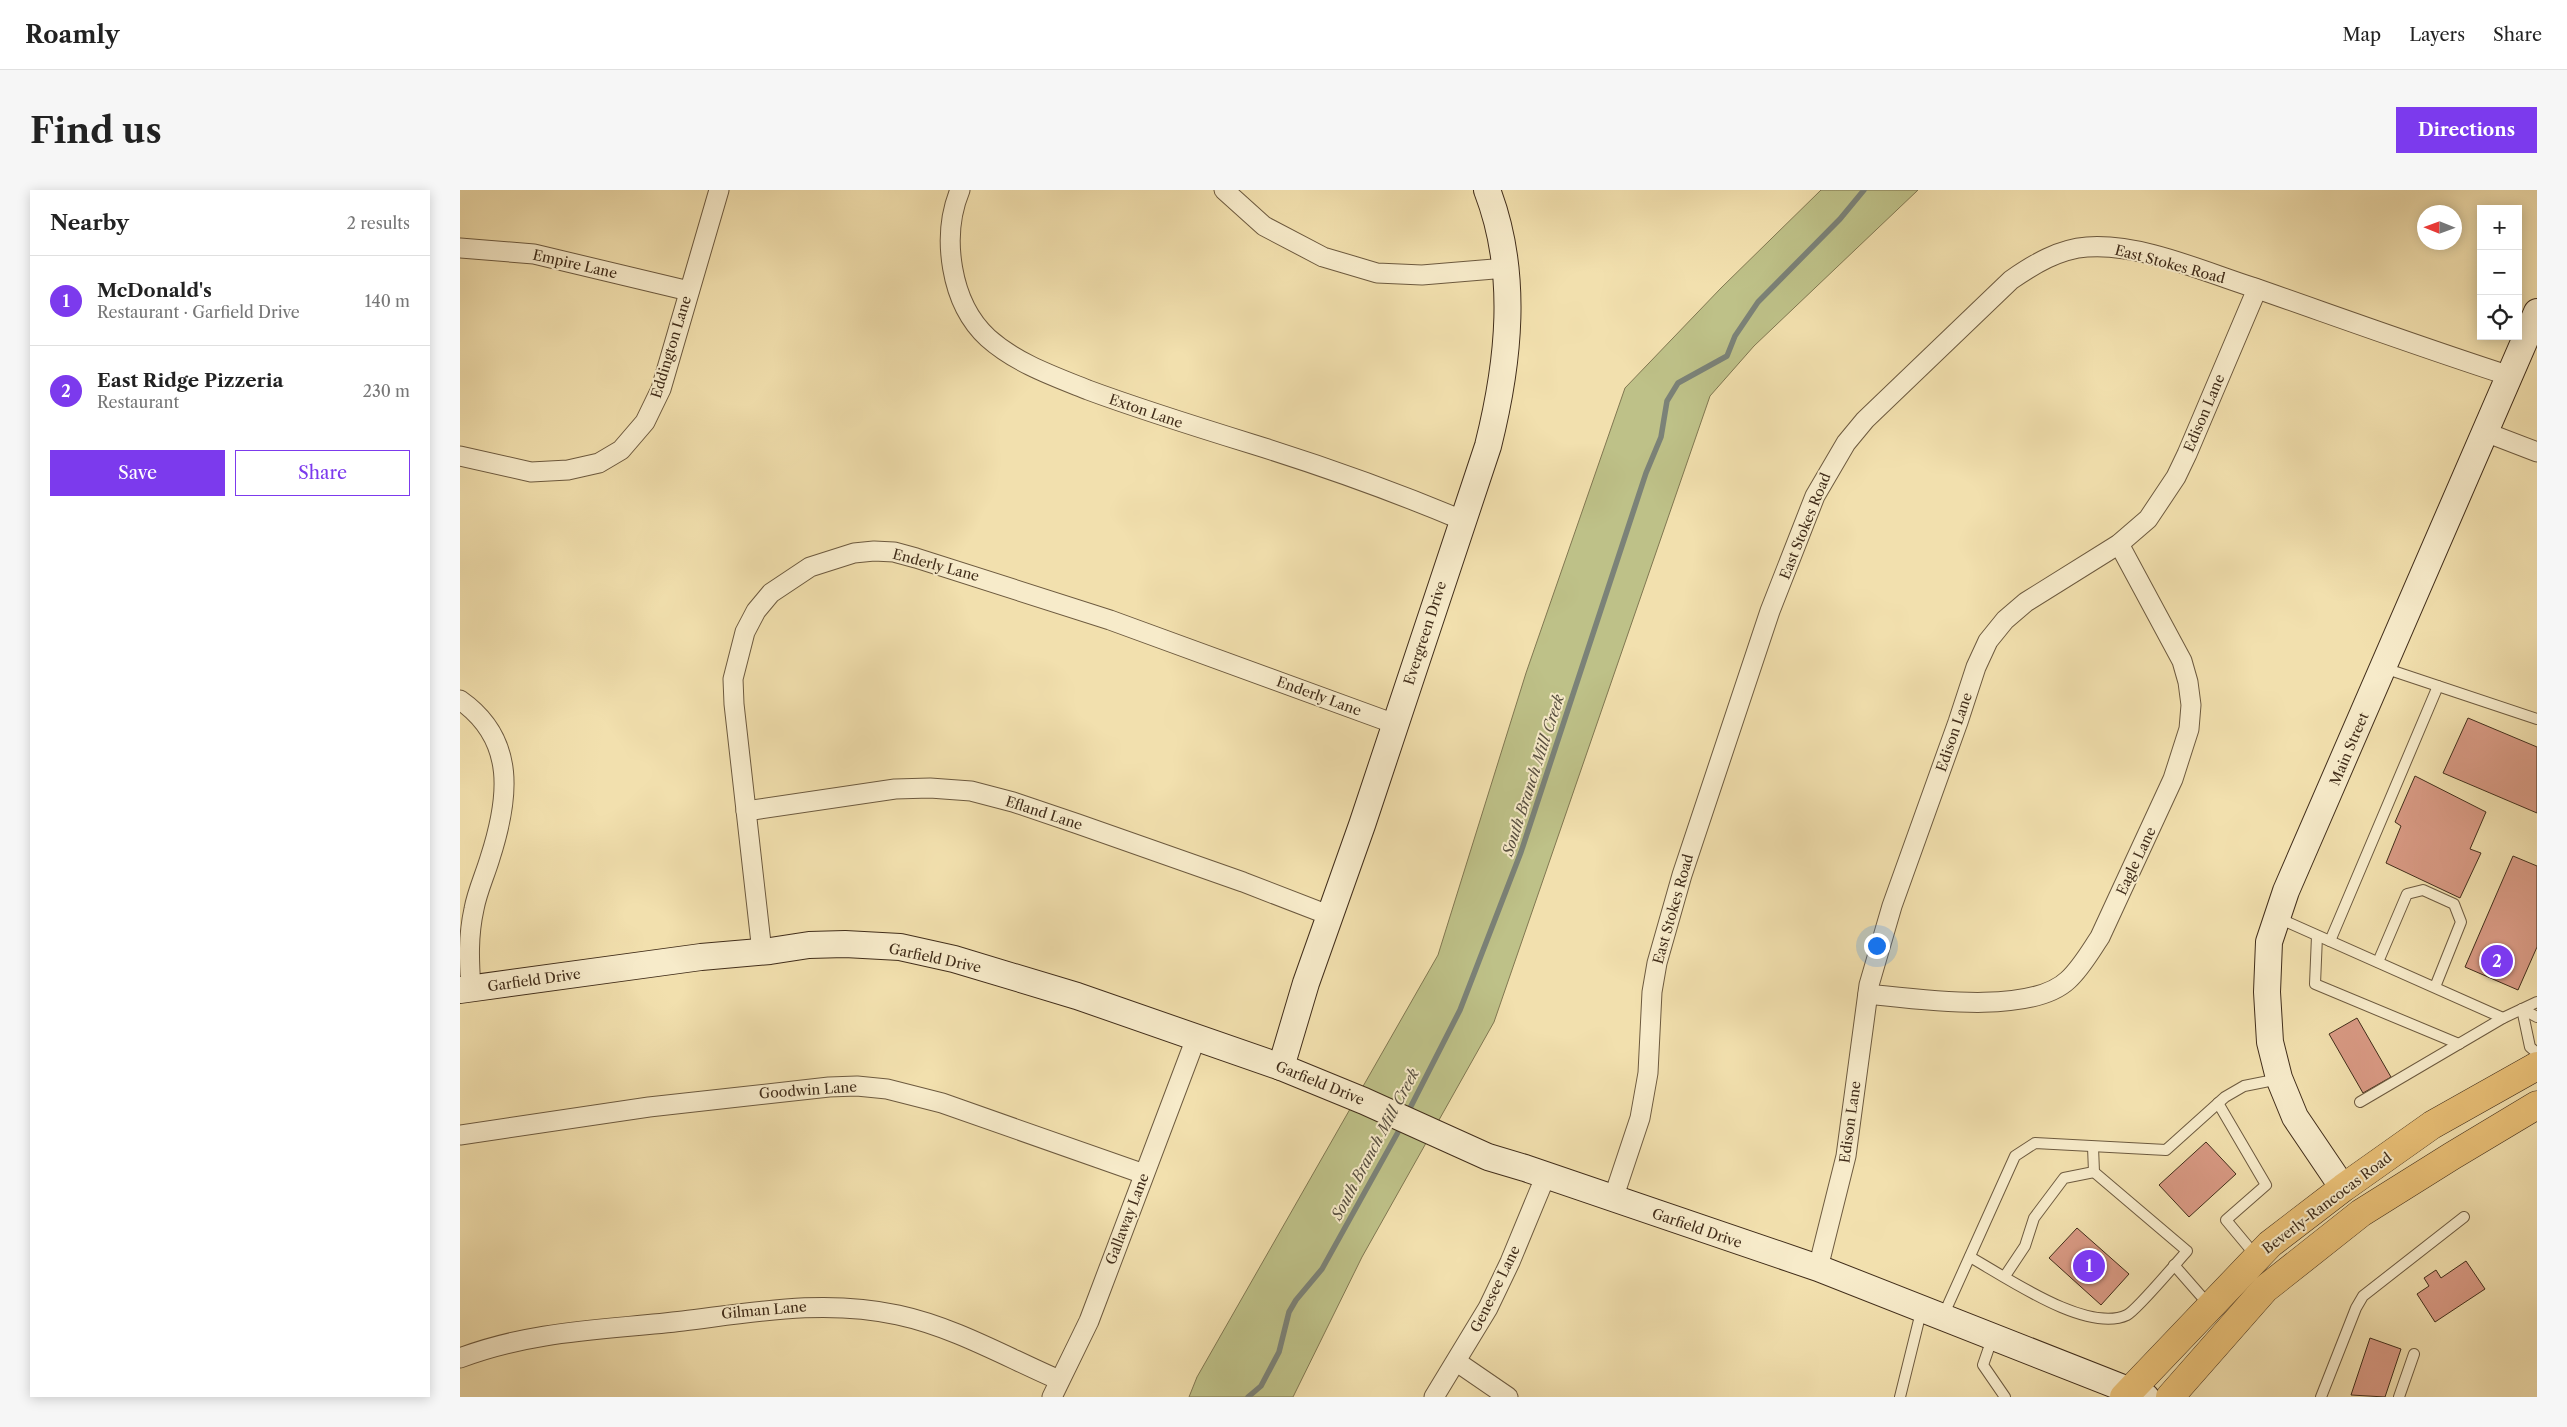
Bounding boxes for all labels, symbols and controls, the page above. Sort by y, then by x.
text: Roamly [25,20,119,49]
text: Map [2343,24,2381,46]
text: Layers [2409,24,2465,46]
text: Share [2493,24,2542,46]
button: Directions [2396,107,2537,153]
text: Find us [30,109,162,152]
north arrow [2417,205,2462,250]
map controls [2477,205,2522,340]
button: + [2477,205,2522,250]
text: Nearby [50,210,129,235]
text: 2 results [347,213,410,233]
street label: East Stokes Road [2113,241,2228,288]
street label: Empire Lane [531,246,619,282]
button: − [2477,250,2522,295]
text: McDonald's [97,279,212,302]
text: 1 [62,291,70,311]
text: 140 m [365,291,410,311]
street label: Eddington Lane [647,293,695,400]
button: locate [2477,295,2522,340]
text: Restaurant · Garfield Drive [97,302,300,322]
text: East Ridge Pizzeria [97,369,284,392]
street label: Edison Lane [2180,371,2229,455]
text: 2 [61,381,71,401]
text: 230 m [363,381,410,401]
street label: Exton Lane [1107,390,1185,432]
text: Restaurant [97,392,179,412]
button: Save [50,450,225,496]
button: Share [235,450,410,496]
street label: East Stokes Road [1775,470,1835,582]
street label: Enderly Lane [891,545,981,585]
street label: Evergreen Drive [1400,579,1450,687]
street label: Enderly Lane [1274,672,1364,720]
street label: Edison Lane [1932,690,1976,774]
water label: South Branch Mill Creek [1498,692,1568,859]
street label: Main Street [2326,710,2373,788]
street label: Efland Lane [1003,792,1085,834]
street label: Eagle Lane [2112,824,2160,898]
street label: East Stokes Road [1649,852,1697,966]
your location [1864,933,1890,959]
street label: Garfield Drive [887,939,983,977]
pin: 2 [2481,942,2513,980]
street label: Garfield Drive [486,965,582,995]
street label: Garfield Drive [1273,1057,1367,1109]
water label: South Branch Mill Creek [1327,1065,1423,1224]
street label: Goodwin Lane [758,1078,858,1102]
street label: Edison Lane [1835,1080,1865,1164]
street label: Beverly-Rancocas Road [2259,1148,2396,1258]
street label: Gallaway Lane [1101,1171,1153,1267]
street label: Garfield Drive [1650,1204,1745,1252]
street label: Genesee Lane [1466,1242,1524,1335]
pin: 1 [2073,1247,2105,1285]
street label: Gilman Lane [720,1297,808,1323]

